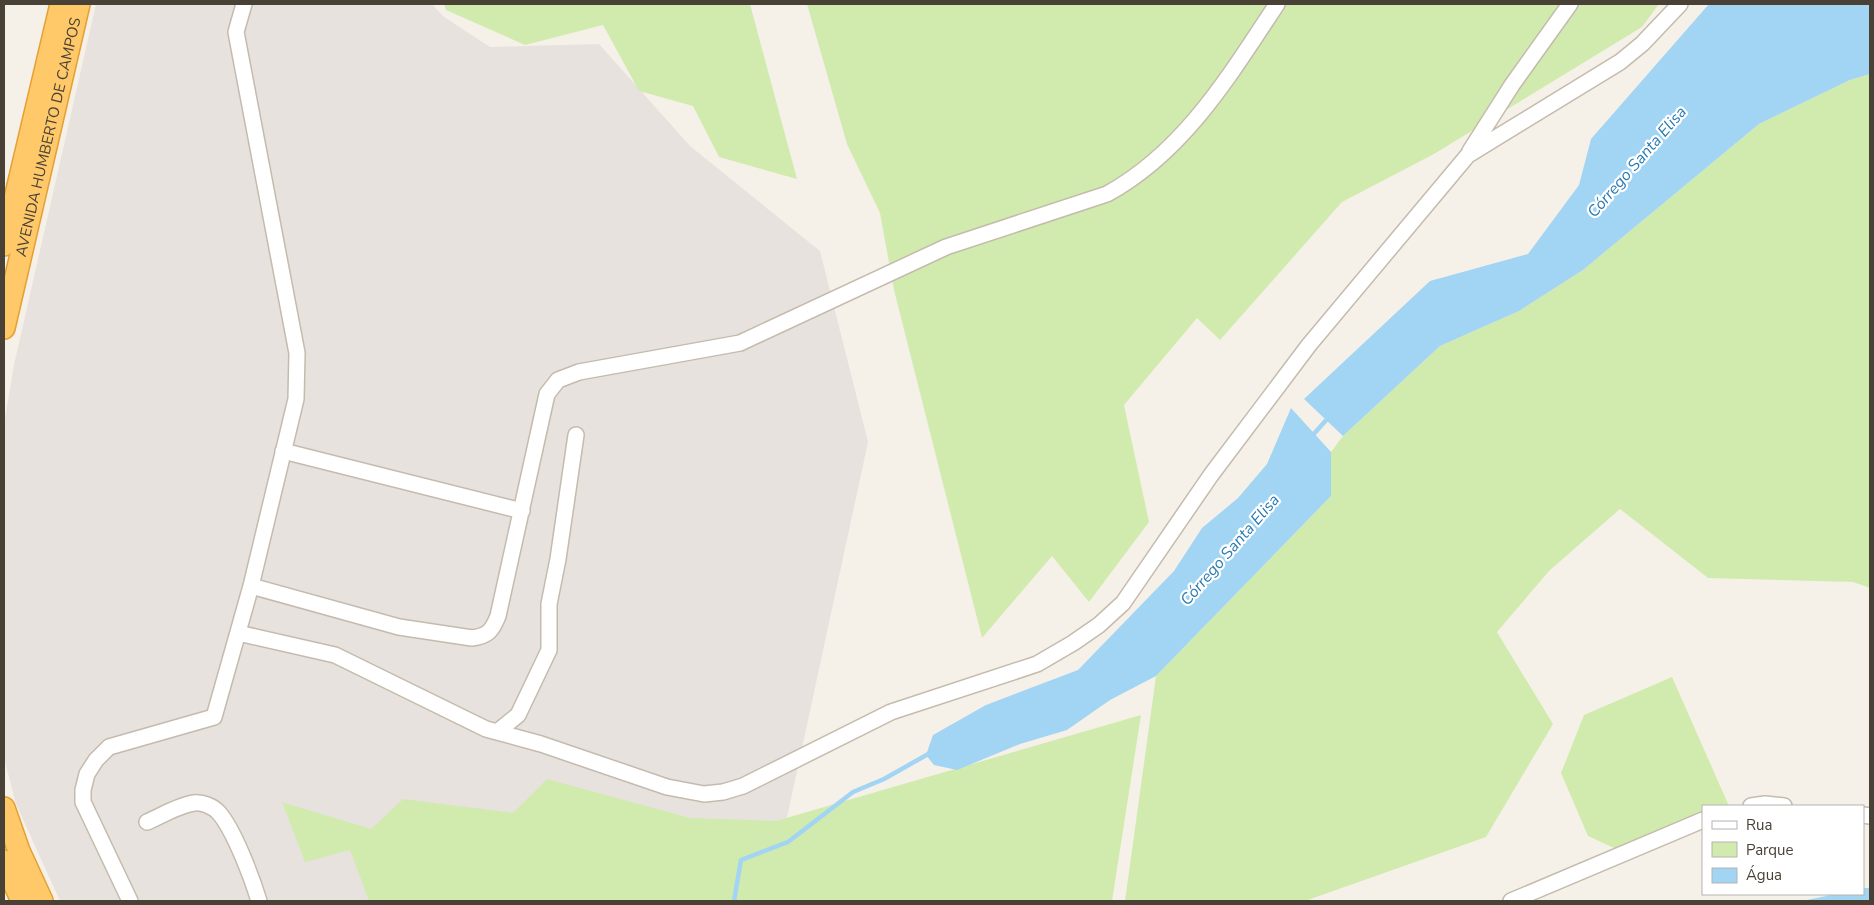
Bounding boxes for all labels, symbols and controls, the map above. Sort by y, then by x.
street label: AVENIDA HUMBERTO DE CAMPOS [11,15,86,259]
water label: Córrego Santa Elisa [1582,102,1692,222]
water label: Córrego Santa Elisa [1175,490,1285,610]
legend [1702,805,1864,895]
text: Rua [1746,815,1772,835]
text: Parque [1746,840,1794,860]
text: Água [1746,865,1782,885]

